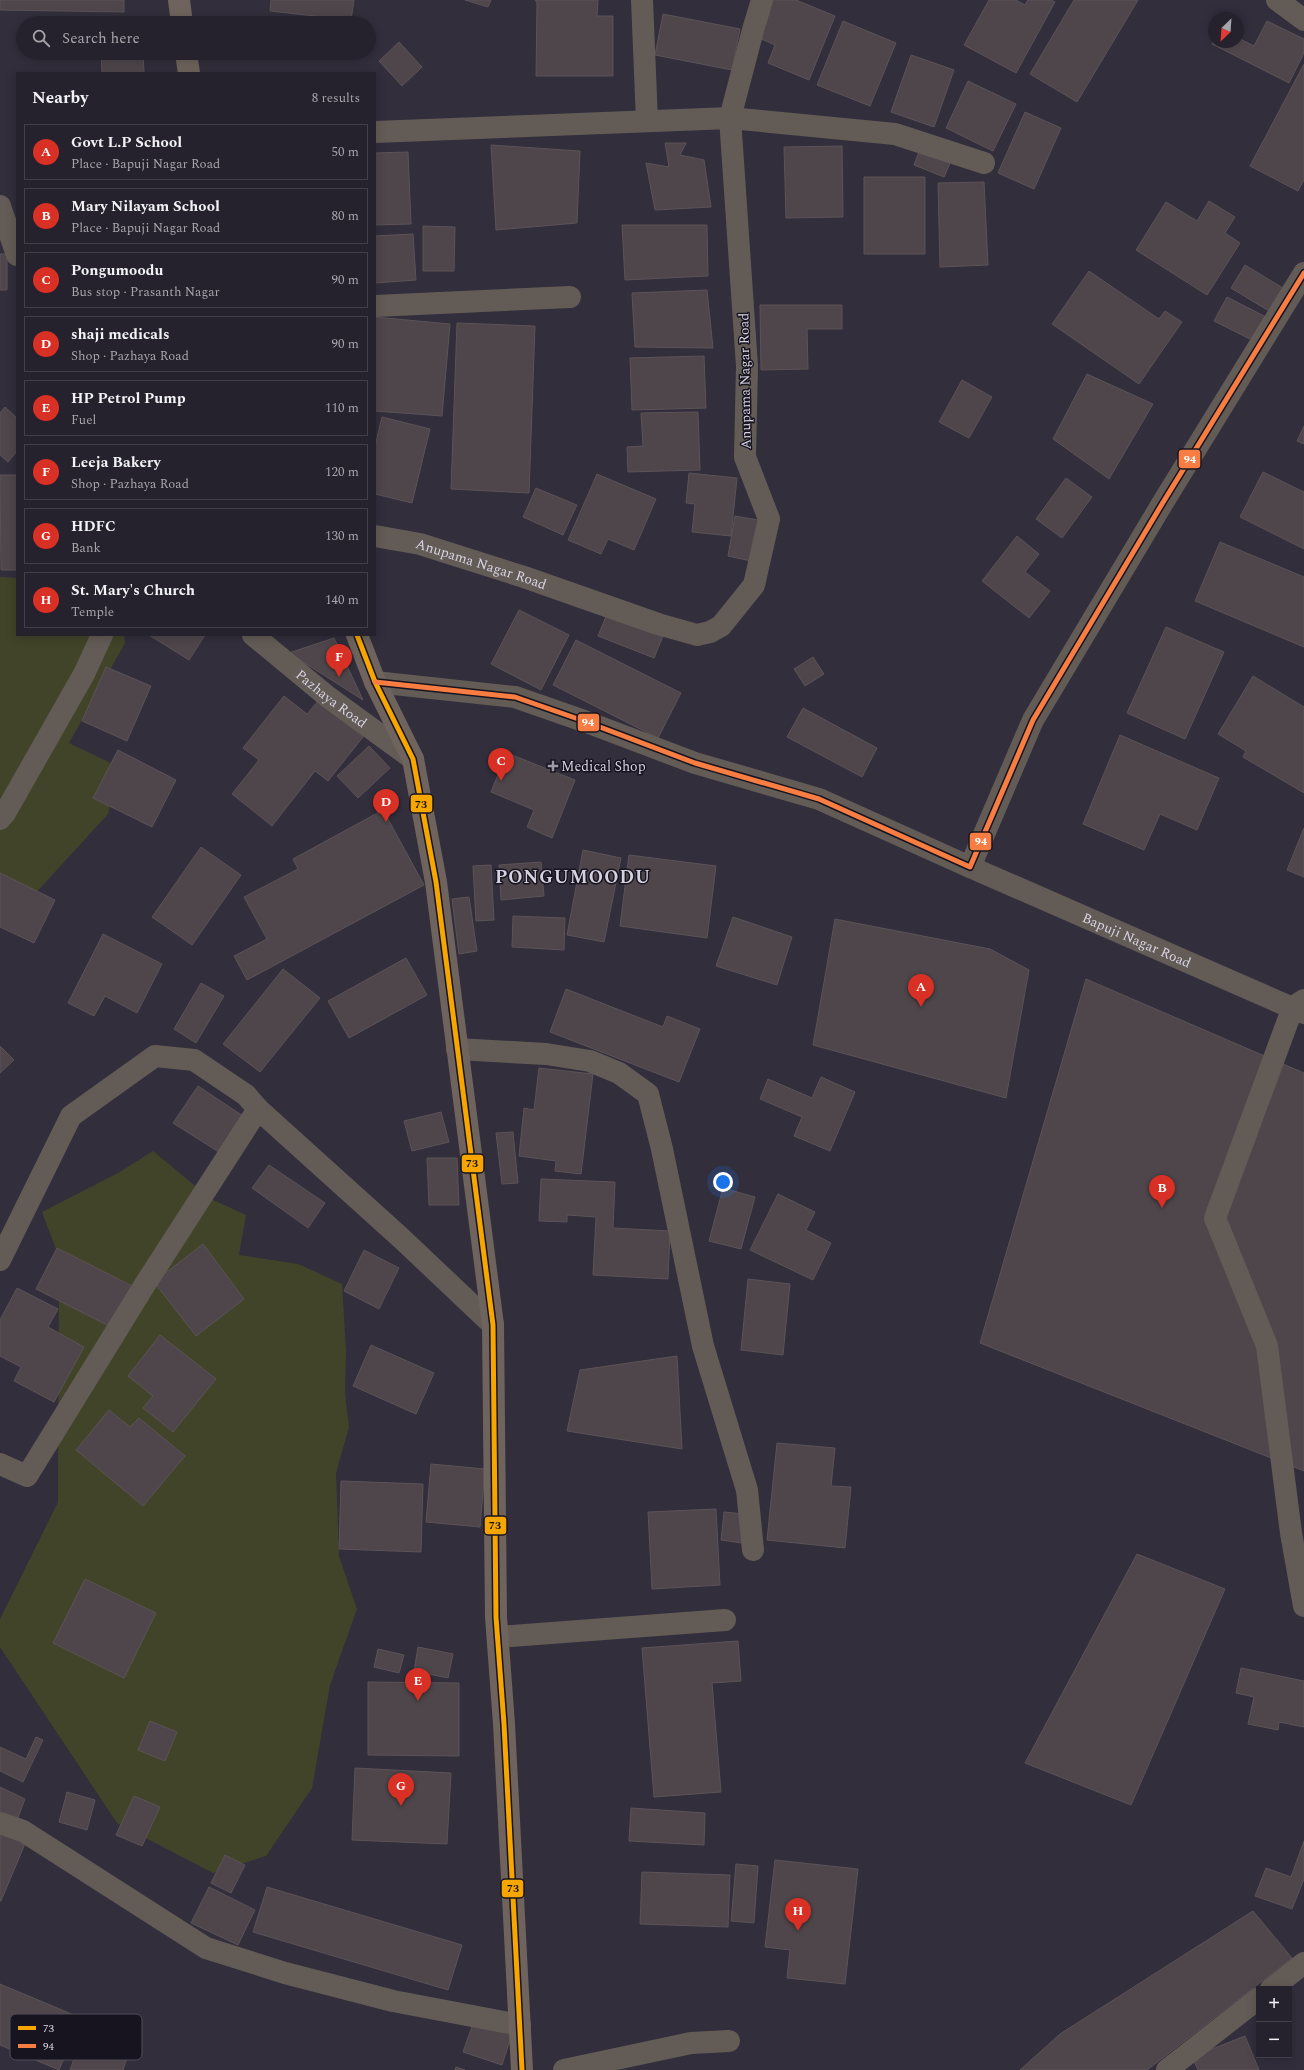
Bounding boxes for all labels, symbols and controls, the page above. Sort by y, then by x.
north arrow [1208,12,1244,48]
search box [16,16,376,60]
icon: search [30,27,52,49]
text: Search here [62,27,140,50]
text: Nearby [32,85,88,111]
text: 8 results [312,88,360,108]
text: Govt L.P School [71,131,182,154]
text: A [41,142,51,162]
text: 50 m [332,142,359,162]
text: Place · Bapuji Nagar Road [71,154,220,174]
text: Mary Nilayam School [71,195,220,218]
text: B [41,206,51,226]
text: 80 m [332,206,359,226]
text: Place · Bapuji Nagar Road [71,218,220,238]
text: Pongumoodu [71,259,163,282]
text: C [41,270,51,290]
text: 90 m [332,270,359,290]
text: Bus stop · Prasanth Nagar [71,282,220,302]
street label: Anupama Nagar Road [733,312,757,449]
text: shaji medicals [71,323,170,346]
text: D [41,334,51,354]
text: 90 m [332,334,359,354]
text: Shop · Pazhaya Road [71,346,189,366]
text: HP Petrol Pump [71,387,186,410]
text: E [42,398,50,418]
text: 110 m [325,398,359,418]
text: Fuel [71,410,96,430]
line badge: 94 [1178,449,1201,469]
text: Leeja Bakery [71,451,161,474]
text: 94 [1184,451,1197,468]
text: F [42,462,50,482]
text: 120 m [325,462,359,482]
text: Shop · Pazhaya Road [71,474,189,494]
text: HDFC [71,515,116,538]
text: G [41,526,51,546]
text: 130 m [325,526,359,546]
street label: Anupama Nagar Road [413,533,550,595]
text: Bank [71,538,101,558]
text: St. Mary's Church [71,579,195,602]
text: H [41,590,51,610]
text: 140 m [325,590,359,610]
text: Temple [71,602,114,622]
pin: F [326,644,352,677]
street label: Pazhaya Road [291,664,372,733]
line badge: 94 [577,713,600,732]
text: 94 [582,714,595,731]
pin: C [488,748,514,781]
place label: Medical Shop [561,756,646,777]
marker: Medical Shop [548,761,558,771]
pin: D [373,789,399,822]
line badge: 73 [410,794,433,813]
text: 73 [415,796,427,813]
line badge: 94 [969,832,992,851]
text: 94 [975,833,988,850]
district label: PONGUMOODU [495,864,651,891]
street label: Bapuji Nagar Road [1079,907,1195,973]
pin: A [908,974,934,1007]
line badge: 73 [461,1154,484,1173]
text: 73 [466,1155,478,1172]
your location [713,1172,733,1192]
pin: B [1149,1175,1175,1208]
line badge: 73 [484,1516,507,1535]
text: 73 [489,1517,501,1534]
pin: E [405,1668,431,1701]
pin: G [388,1773,414,1806]
line badge: 73 [501,1879,524,1898]
text: 73 [507,1880,519,1897]
pin: H [785,1898,811,1931]
map controls [1256,1986,1292,2058]
button: + [1256,1986,1292,2022]
legend [10,2014,142,2060]
text: 73 [43,2020,54,2037]
button: − [1256,2022,1292,2058]
text: 94 [43,2038,54,2055]

